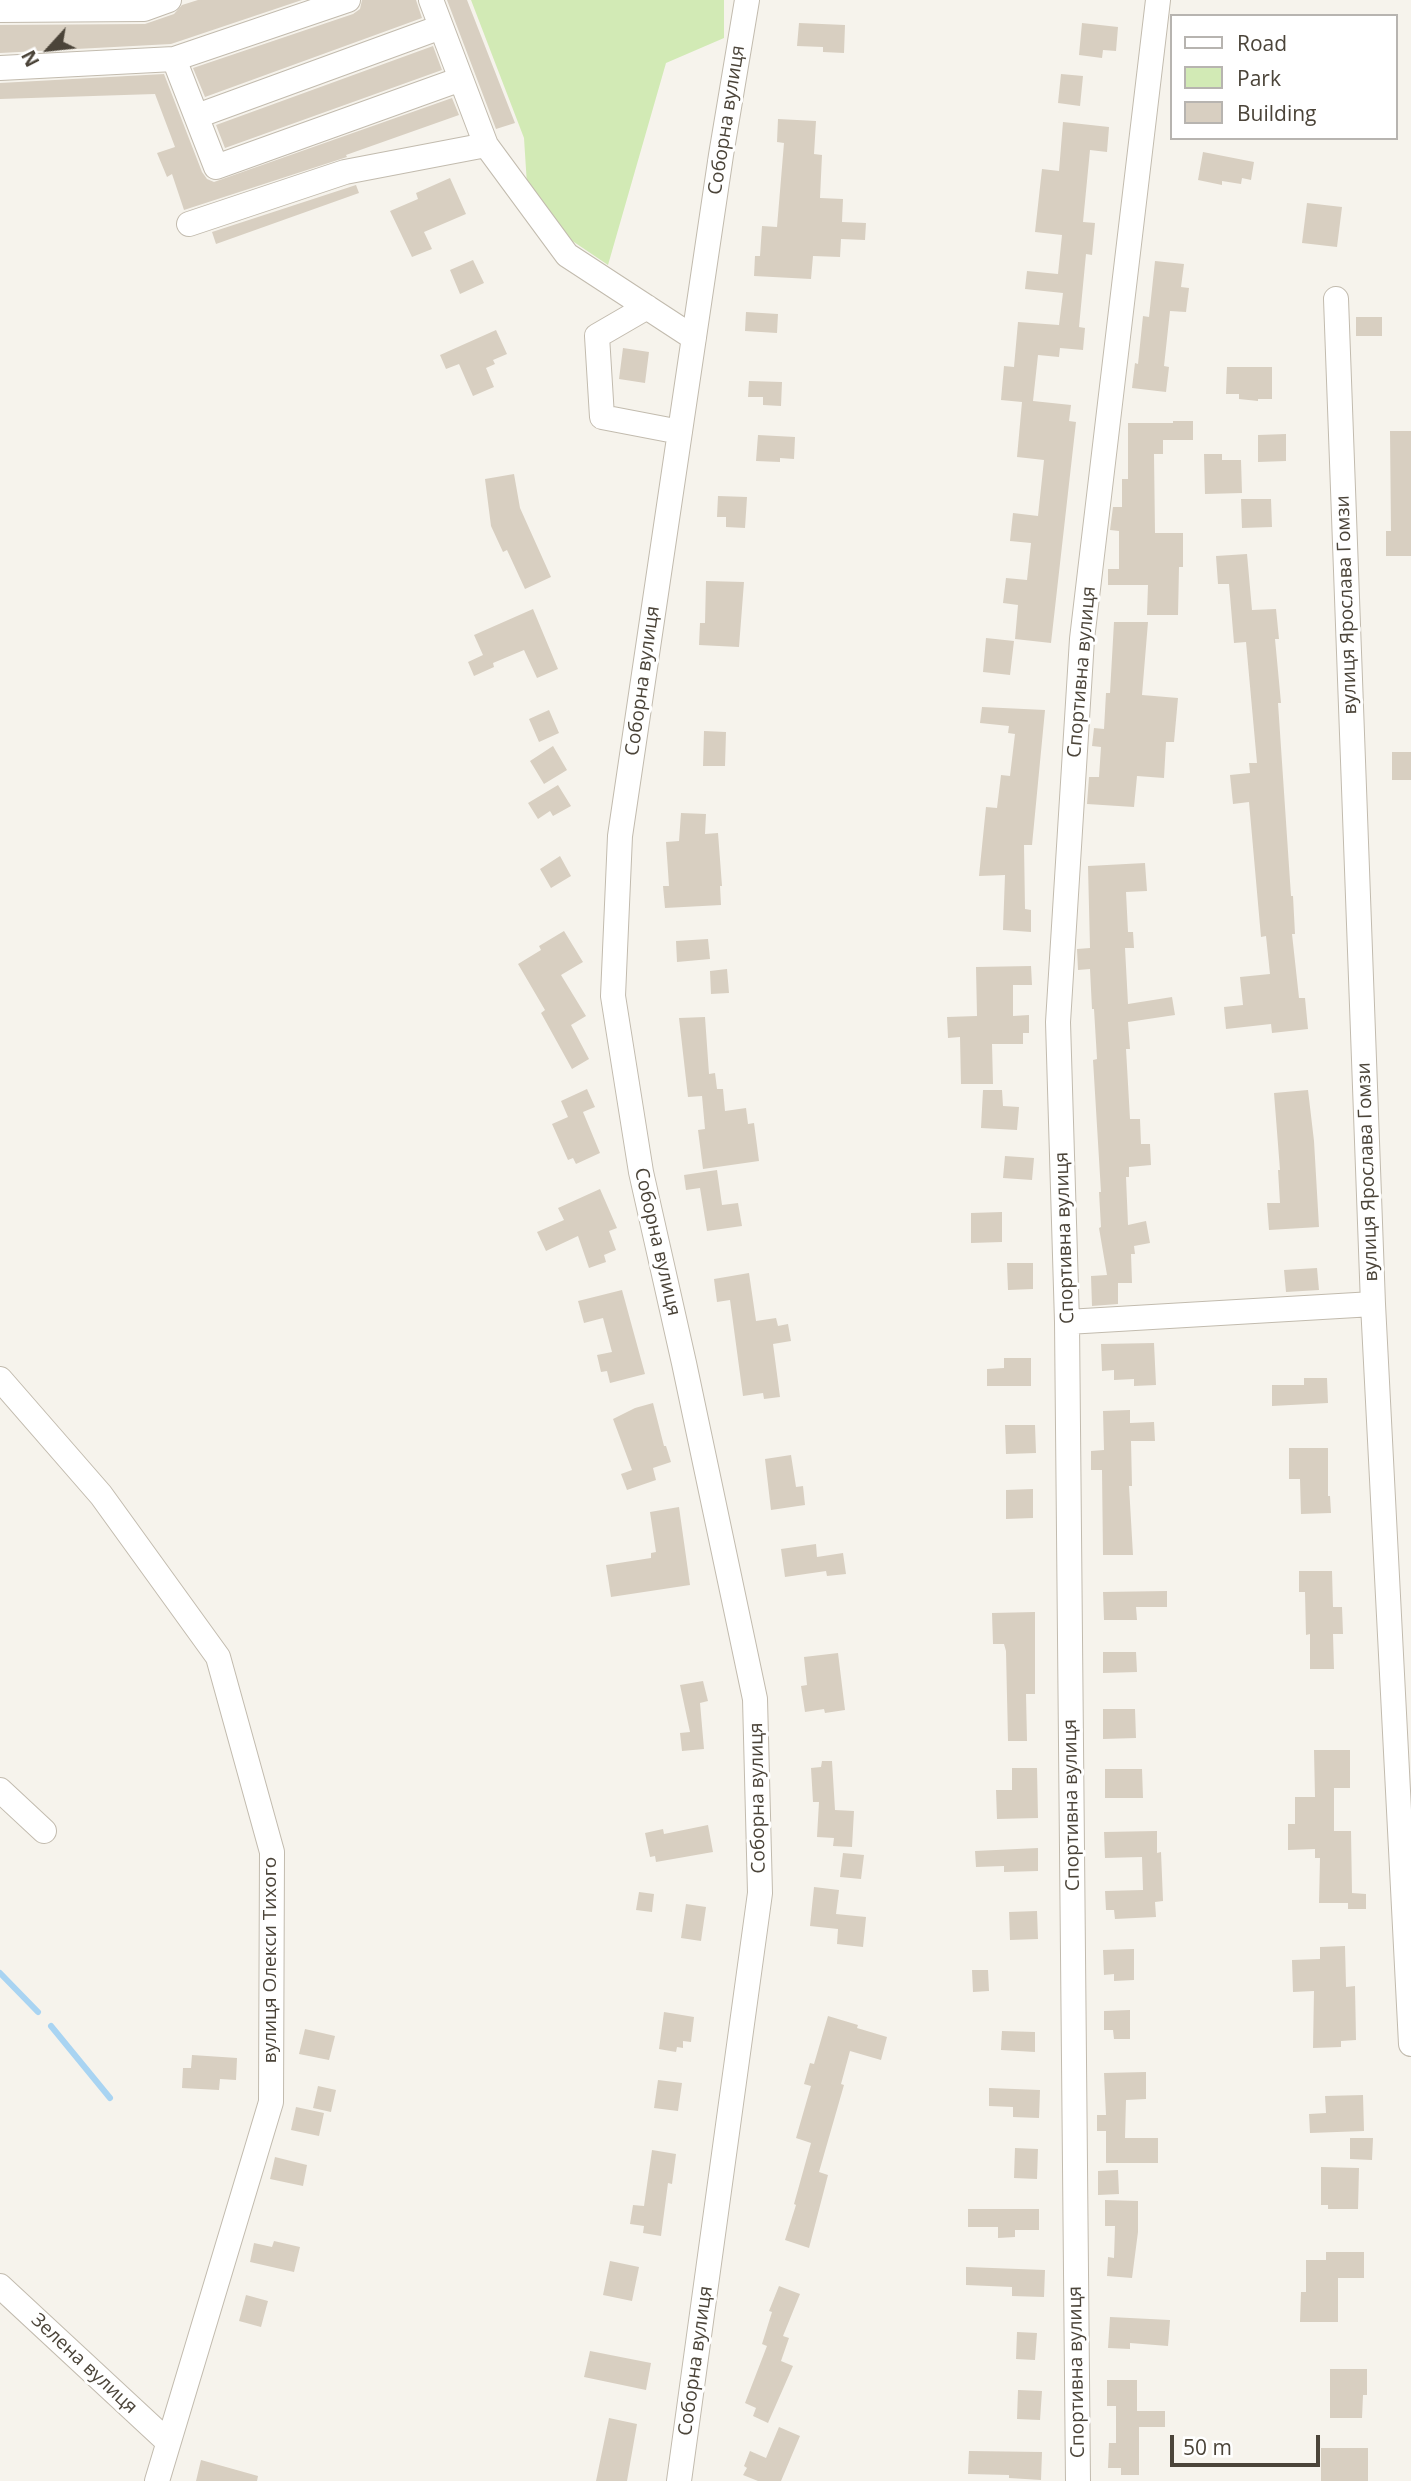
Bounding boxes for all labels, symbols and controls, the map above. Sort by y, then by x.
north arrow [14,14,84,84]
legend [1170,14,1397,140]
text: Road [1237,29,1287,57]
street label: Соборна вулиця [704,44,750,196]
text: N [15,46,45,71]
text: Park [1237,64,1281,92]
text: Building [1237,99,1316,127]
street label: вулиця Ярослава Гомзи [1332,495,1362,715]
street label: Спортивна вулиця [1063,585,1101,759]
street label: Соборна вулиця [621,605,665,757]
street label: вулиця Ярослава Гомзи [1353,1062,1383,1282]
street label: Спортивна вулиця [1051,1152,1079,1324]
street label: Соборна вулиця [629,1166,685,1318]
street label: Спортивна вулиця [1059,1719,1085,1891]
street label: Соборна вулиця [745,1722,771,1874]
street label: вулиця Олекси Тихого [260,1857,282,2063]
street label: Соборна вулиця [674,2285,718,2437]
street label: Спортивна вулиця [1064,2286,1090,2458]
street label: Зелена вулиця [26,2309,142,2419]
scale bar [1173,2422,1324,2466]
text: 50 m [1183,2433,1232,2461]

